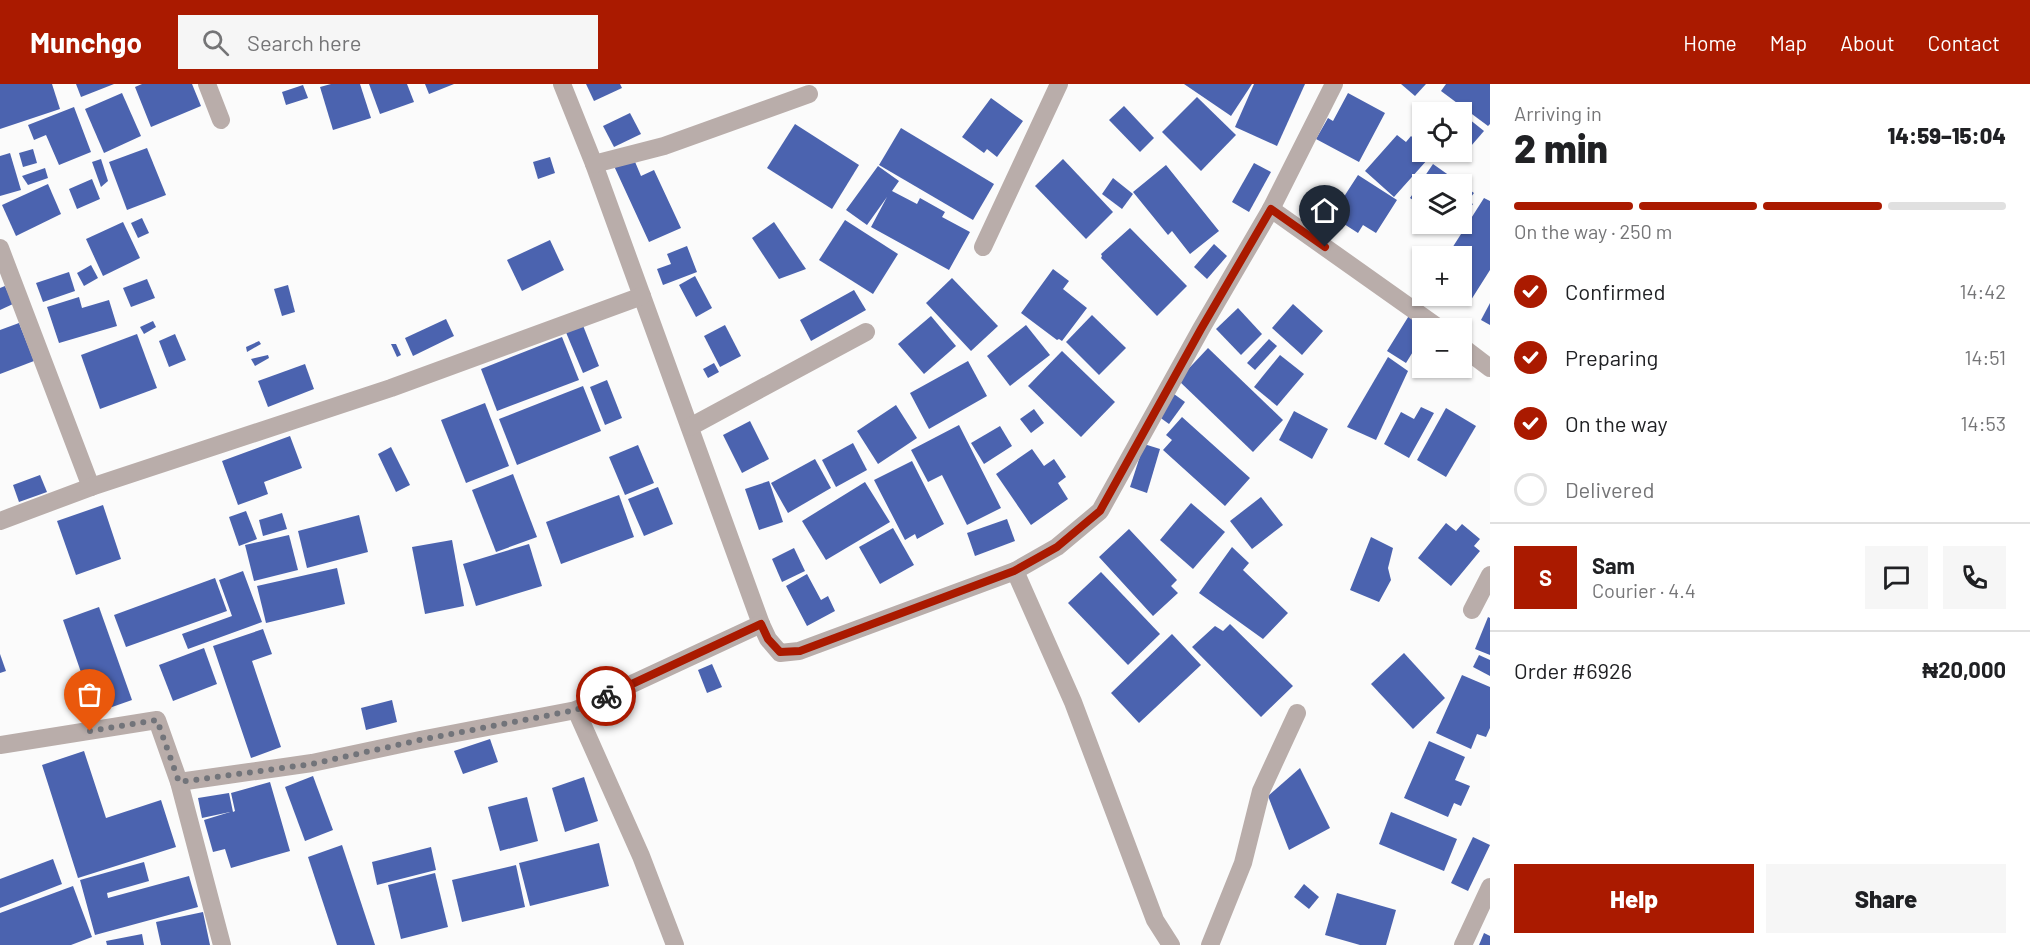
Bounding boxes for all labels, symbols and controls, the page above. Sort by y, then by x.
search box [178,15,598,69]
text: Munchgo [30,25,142,59]
icon: search [199,26,232,59]
text: Search here [247,29,361,55]
text: Home [1683,30,1737,55]
text: Map [1770,30,1807,55]
text: About [1840,30,1895,55]
text: Contact [1928,30,2000,55]
text: Arriving in [1514,101,1602,125]
map controls [1412,102,1472,378]
button: locate [1412,102,1472,162]
text: 14:59–15:04 [1887,122,2006,148]
text: 2 min [1514,124,1608,171]
button: layers [1412,174,1472,234]
pin [1299,185,1350,247]
icon: home [1308,194,1341,227]
text: On the way · 250 m [1514,219,1672,243]
button: + [1412,246,1472,306]
icon: check [1514,275,1547,308]
text: Confirmed [1565,278,1665,304]
text: 14:42 [1959,279,2006,303]
button: − [1412,318,1472,378]
icon: check [1514,341,1547,374]
text: Preparing [1565,344,1658,370]
text: 14:51 [1964,345,2006,369]
icon: check [1514,407,1547,440]
text: On the way [1565,410,1668,436]
text: 14:53 [1961,411,2006,435]
text: Delivered [1565,476,1654,502]
button: chat [1865,546,1928,609]
button: phone [1943,546,2006,609]
text: Sam [1592,552,1635,578]
text: S [1539,564,1552,590]
text: Courier · 4.4 [1592,578,1696,602]
text: ₦20,000 [1922,656,2006,682]
text: Order #6926 [1514,657,1632,683]
courier [576,666,636,726]
pin [64,669,115,731]
icon: bag [73,678,106,711]
icon: bike [590,680,623,713]
button: Help [1514,864,1754,933]
button: Share [1766,864,2006,933]

